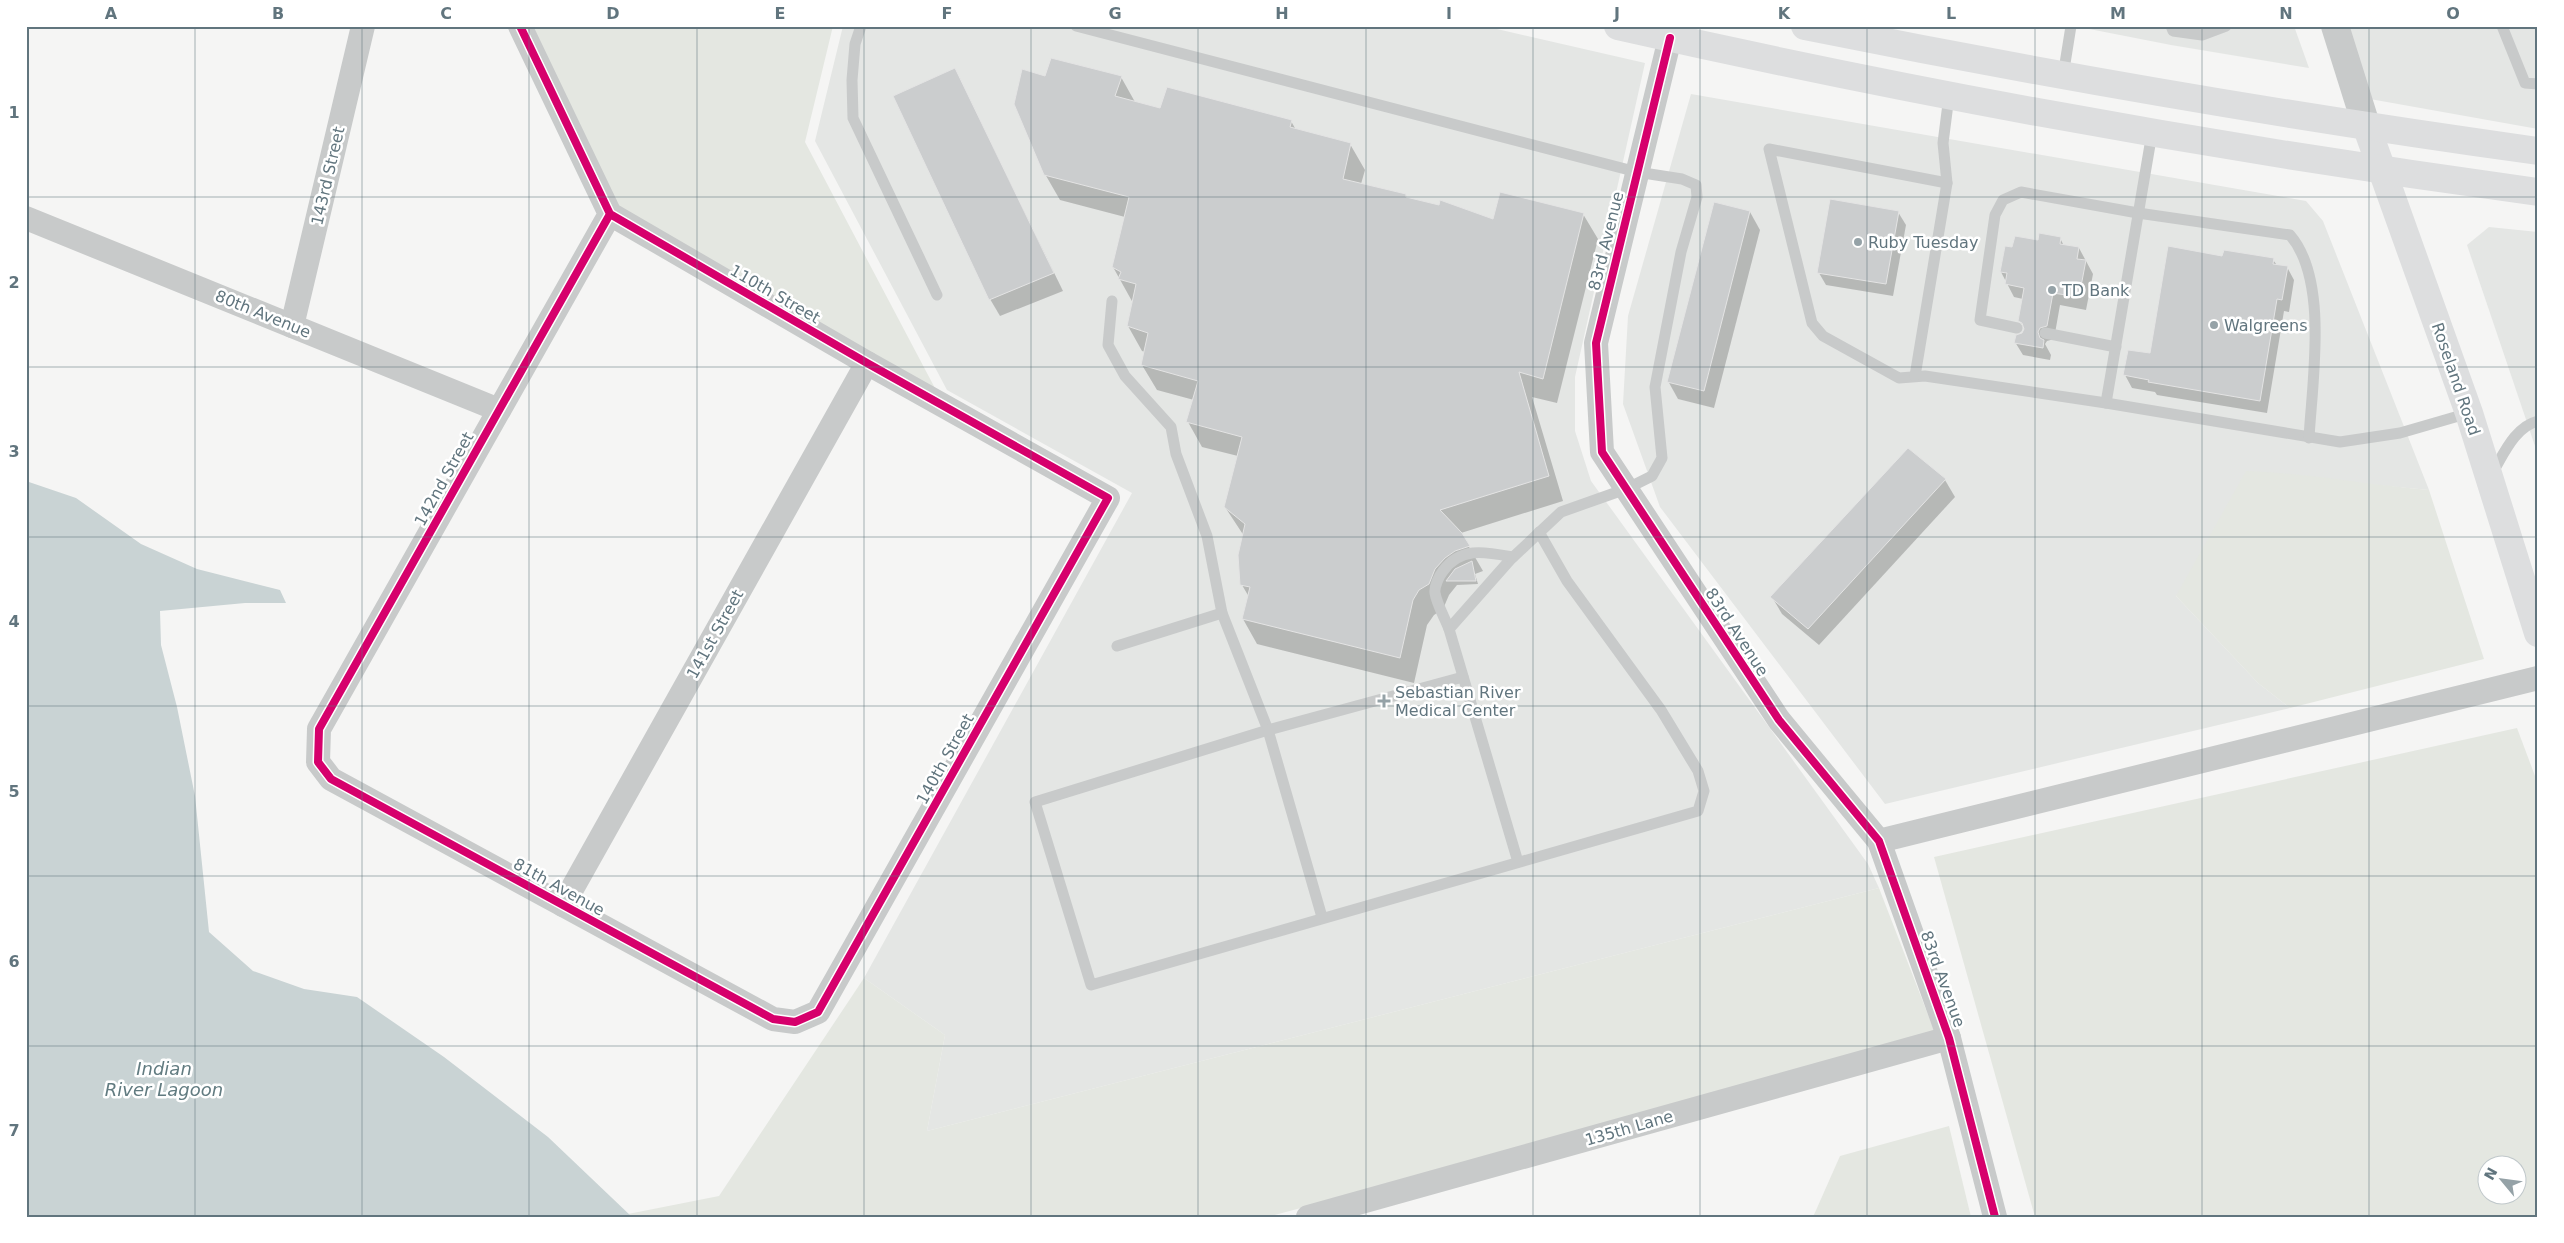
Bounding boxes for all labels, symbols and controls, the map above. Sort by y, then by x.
text: A [105,4,118,23]
text: B [272,4,284,23]
text: C [440,4,452,23]
text: D [606,4,620,23]
text: E [775,4,785,23]
text: F [942,4,952,23]
text: G [1108,4,1122,23]
text: H [1275,4,1289,23]
text: I [1446,4,1452,23]
text: J [1613,4,1620,23]
text: K [1778,4,1791,23]
text: L [1946,4,1956,23]
text: M [2110,4,2126,23]
text: N [2279,4,2293,23]
text: O [2446,4,2460,23]
text: 1 [8,103,20,122]
street label: 143rd Street [307,125,349,227]
street label: 83rd Avenue [1585,190,1627,292]
place label: Ruby Tuesday [1868,233,1978,252]
marker: Ruby Tuesday [1852,236,1864,248]
street label: 110th Street [727,261,823,327]
text: 2 [8,273,20,292]
place label: TD Bank [2061,281,2130,300]
marker: TD Bank [2046,284,2058,296]
street label: 80th Avenue [212,286,314,342]
place label: Walgreens [2224,316,2308,335]
marker: Walgreens [2208,319,2220,331]
street label: Roseland Road [2428,320,2484,438]
street label: 142nd Street [410,429,478,529]
text: 3 [8,442,20,461]
street label: 83rd Avenue [1701,584,1773,680]
street label: 141st Street [683,586,747,682]
text: 4 [8,612,20,631]
place label: Sebastian River Medical Center [1395,683,1521,720]
marker: Sebastian River Medical Center [1377,694,1391,708]
street label: 140th Street [912,710,978,808]
text: 5 [8,782,20,801]
street label: 81th Avenue [510,854,608,920]
street label: 83rd Avenue [1917,928,1969,1030]
text: 6 [8,952,20,971]
water label: Indian River Lagoon [105,1058,223,1100]
street label: 135th Lane [1583,1106,1675,1150]
text: 7 [8,1121,20,1140]
north arrow [2476,1156,2526,1206]
text: N [2481,1165,2500,1183]

